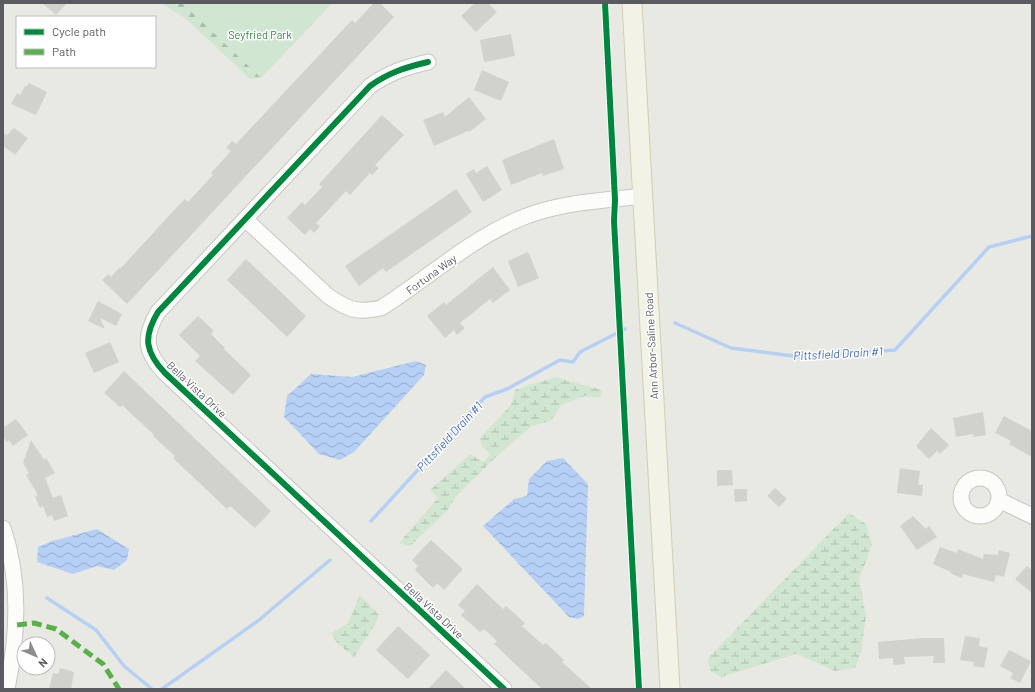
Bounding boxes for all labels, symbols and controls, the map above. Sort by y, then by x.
legend [16,16,156,68]
text: Cycle path [52,24,106,38]
park label: Seyfried Park [228,28,292,41]
text: Path [52,44,76,58]
street label: Fortuna Way [403,251,459,297]
street label: Ann Arbor-Saline Road [642,292,660,400]
water label: Pittsfield Drain #1 [793,344,883,362]
street label: Bella Vista Drive [165,358,230,420]
water label: Pittsfield Drain #1 [413,398,485,474]
street label: Bella Vista Drive [402,579,467,641]
north arrow [16,636,56,676]
text: N [36,656,51,670]

